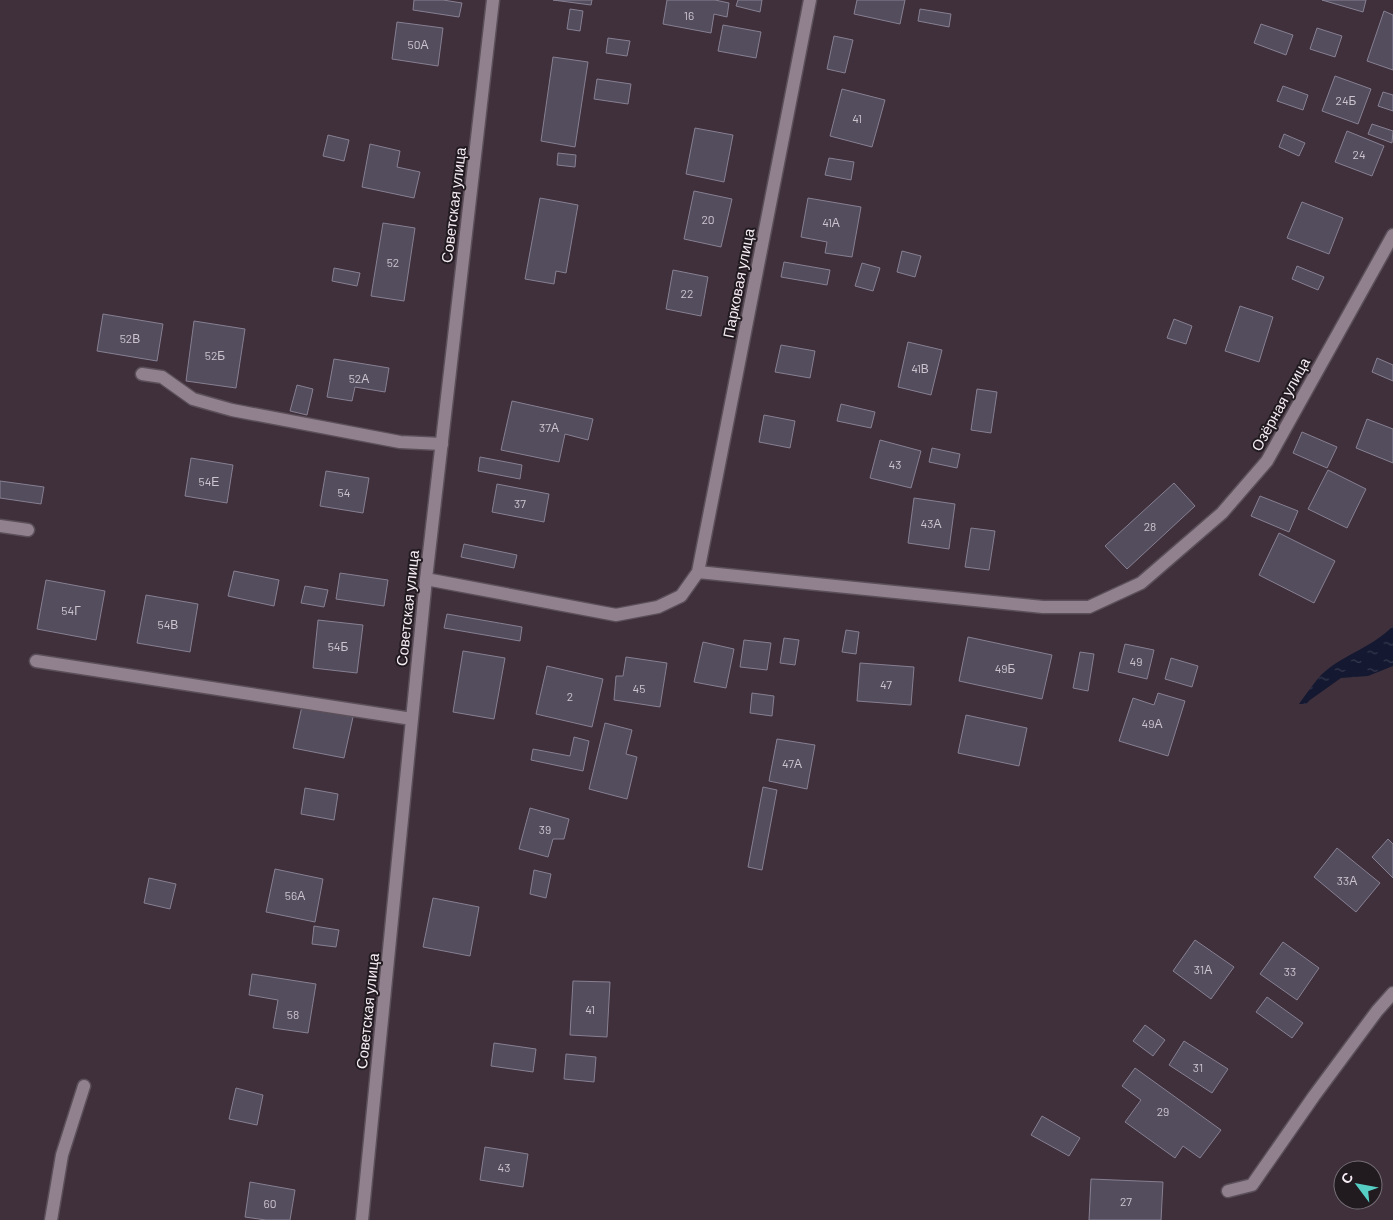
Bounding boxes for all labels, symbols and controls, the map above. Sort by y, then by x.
house number: 16 [684,8,694,22]
house number: 50А [408,37,428,51]
house number: 24Б [1336,93,1357,107]
house number: 41 [852,111,862,125]
street label: Советская улица [437,145,469,264]
house number: 24 [1352,147,1366,161]
house number: 20 [701,212,715,226]
house number: 41А [822,215,840,229]
street label: Парковая улица [719,226,758,339]
house number: 52 [387,255,399,269]
house number: 22 [681,286,693,300]
house number: 52В [120,331,140,345]
house number: 52Б [205,348,225,362]
street label: Озёрная улица [1247,353,1313,454]
house number: 41В [911,361,929,375]
house number: 52А [349,371,369,385]
house number: 37А [539,420,559,434]
house number: 43 [889,457,901,471]
house number: 54Е [199,474,219,488]
house number: 54 [338,485,350,499]
house number: 37 [514,496,526,510]
house number: 43А [921,516,941,530]
house number: 28 [1144,519,1156,533]
street label: Советская улица [392,548,422,667]
house number: 54Г [61,603,81,617]
house number: 54В [158,617,178,631]
house number: 54Б [328,639,348,653]
house number: 49 [1130,654,1142,668]
house number: 49Б [995,661,1015,675]
house number: 47 [880,677,892,691]
house number: 45 [633,681,645,695]
house number: 2 [567,689,573,703]
house number: 49А [1142,716,1162,730]
house number: 47А [782,756,802,770]
house number: 39 [539,822,551,836]
house number: 33А [1337,873,1357,887]
house number: 56А [285,888,305,902]
street label: Советская улица [352,951,382,1070]
house number: 31А [1194,962,1212,976]
house number: 33 [1284,964,1296,978]
house number: 41 [585,1002,595,1016]
house number: 58 [287,1007,299,1021]
house number: 31 [1193,1060,1203,1074]
house number: 29 [1157,1104,1169,1118]
house number: 43 [498,1160,510,1174]
north arrow [1333,1160,1383,1210]
text: С [1337,1169,1356,1187]
house number: 27 [1120,1194,1132,1208]
house number: 60 [264,1196,276,1210]

